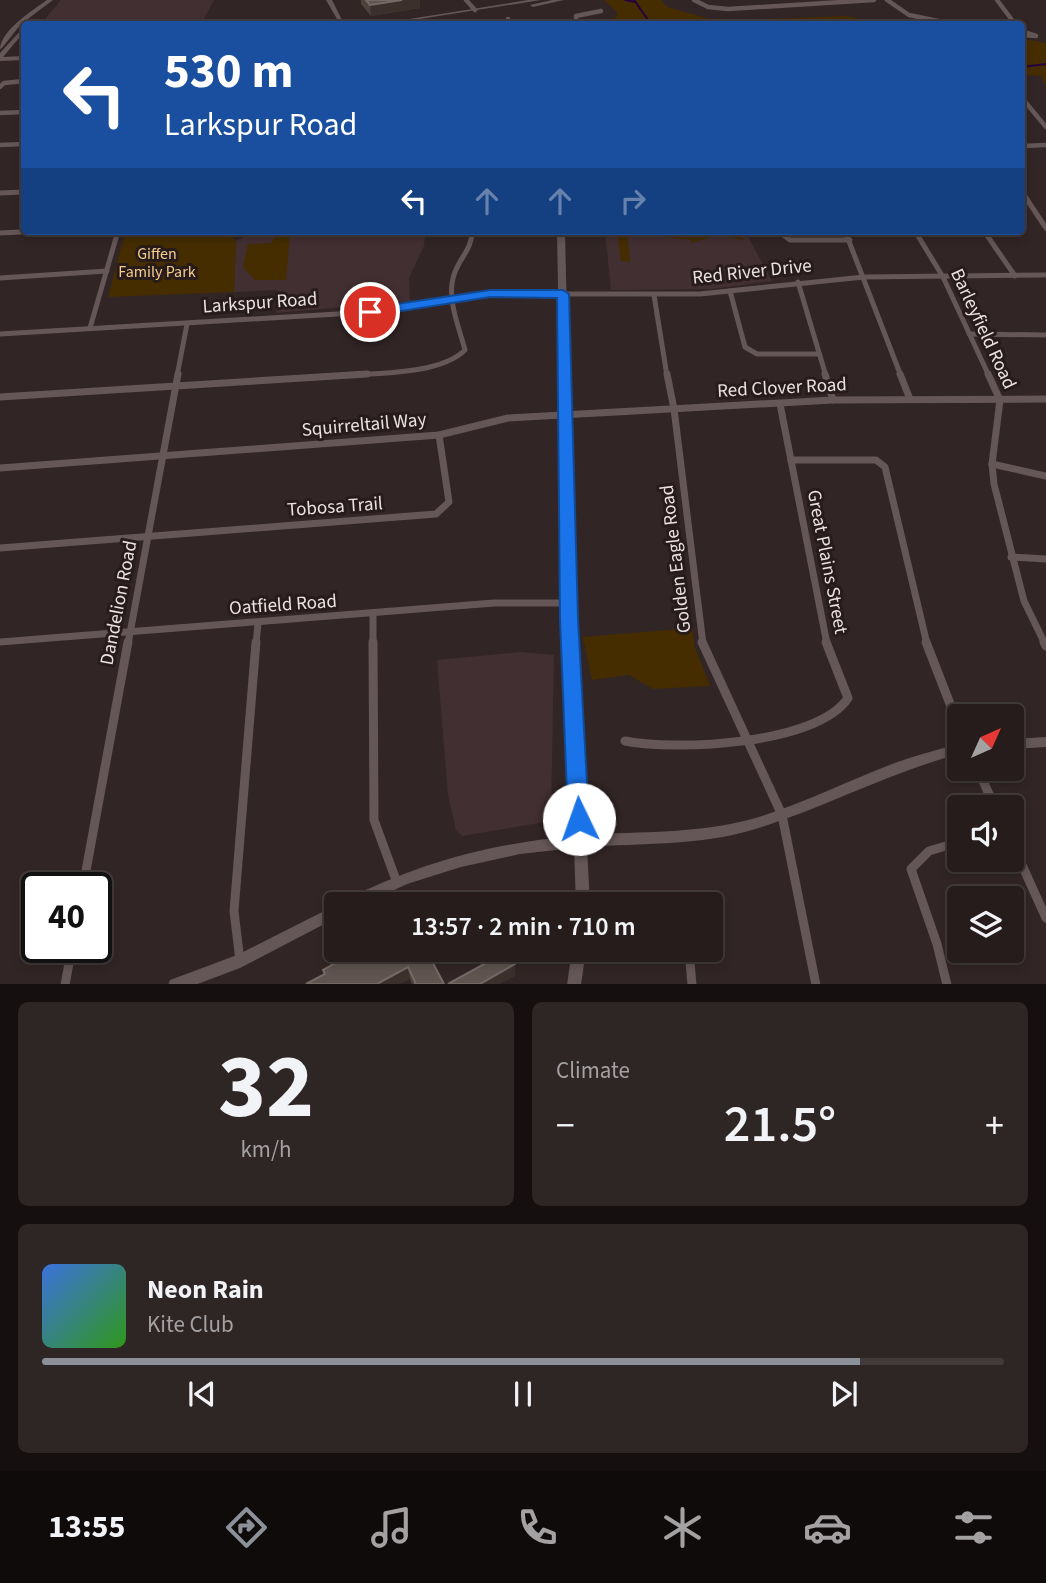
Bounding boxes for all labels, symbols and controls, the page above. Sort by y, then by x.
text: 530 m [164,37,293,107]
icon: left [49,49,140,140]
text: Larkspur Road [164,102,357,148]
icon: left [395,182,433,220]
icon: ahead [468,182,506,220]
icon: ahead [541,182,579,220]
icon: right [614,182,652,220]
park label: Giffen Family Park [118,243,196,283]
street label: Red River Drive [691,252,813,292]
street label: Barleyfield Road [943,264,1023,394]
pin [340,282,400,342]
street label: Larkspur Road [202,286,318,320]
icon: arrive [351,293,389,331]
street label: Red Clover Road [717,371,847,405]
street label: Squirreltail Way [301,406,428,444]
street label: Golden Eagle Road [654,483,698,635]
street label: Great Plains Street [800,488,854,637]
street label: Tobosa Trail [286,490,384,524]
street label: Dandelion Road [94,538,144,668]
street label: Oatfield Road [228,588,338,622]
north arrow [947,704,1024,780]
map controls [947,704,1024,963]
position arrow [542,782,616,856]
button: sound [947,795,1024,872]
speed limit sign: 40 [21,872,112,963]
button: layers [947,886,1024,963]
text: 13:57 · 2 min · 710 m [411,908,636,945]
text: 32 [218,1023,314,1152]
text: Climate [556,1054,630,1087]
text: 21.5° [724,1088,836,1162]
text: − [556,1099,575,1153]
text: + [985,1099,1004,1153]
text: km/h [240,1133,292,1166]
text: Neon Rain [147,1271,264,1308]
text: Kite Club [147,1308,234,1341]
icon: previous [183,1375,221,1413]
icon: pause [504,1375,542,1413]
icon: next [825,1375,863,1413]
icon: directions [222,1503,271,1552]
icon: music [367,1503,416,1552]
icon: phone [513,1503,562,1552]
icon: climate [658,1503,707,1552]
icon: car [803,1503,852,1552]
icon: filters [949,1503,998,1552]
text: 13:55 [48,1504,125,1550]

